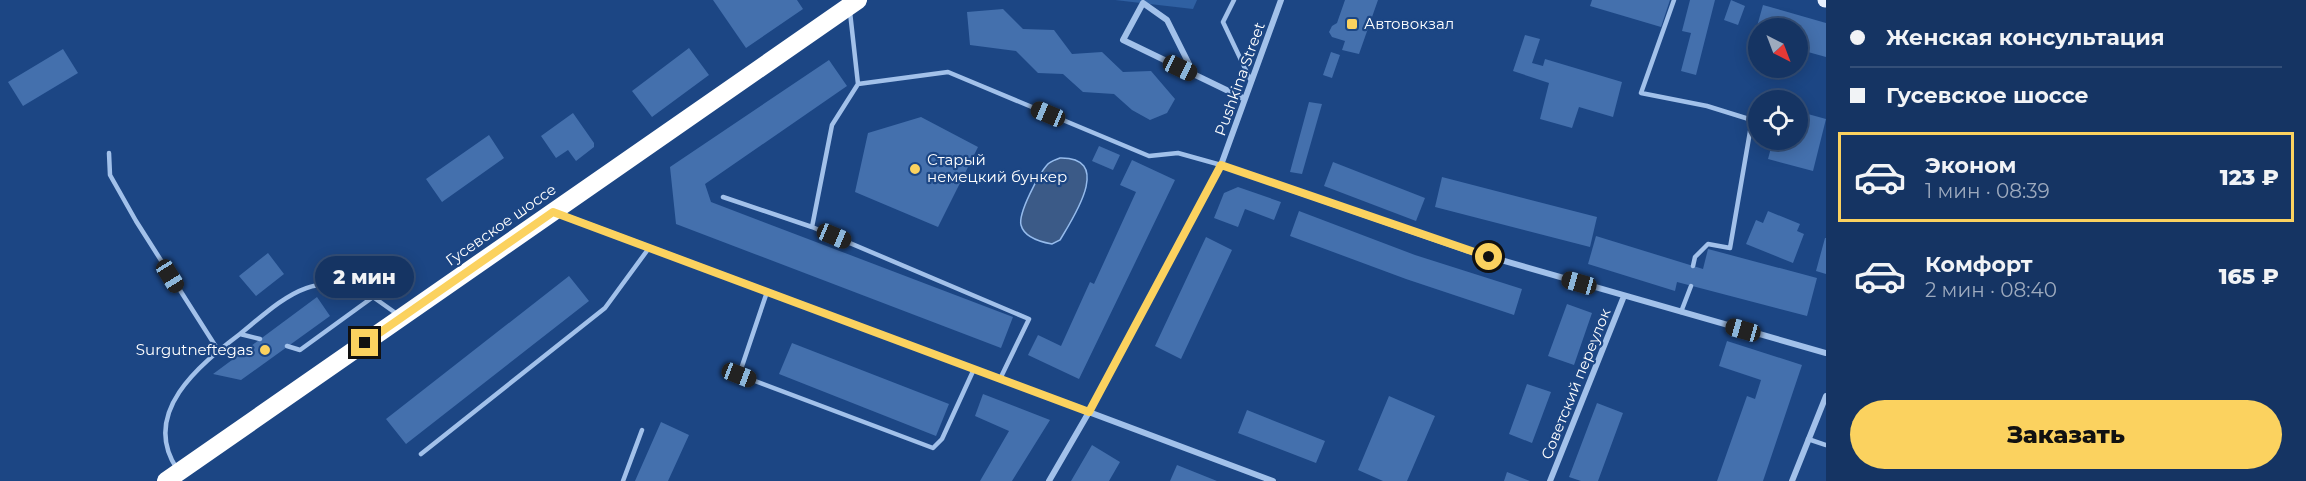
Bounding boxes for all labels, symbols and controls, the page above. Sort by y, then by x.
place label: Автовокзал [1364,14,1454,33]
marker: Автовокзал [1345,17,1359,31]
north arrow [1748,18,1808,78]
map controls [1748,18,1808,150]
street label: Pushkina Street [1210,19,1269,138]
text: Женская консультация [1886,24,2165,51]
car [1160,52,1200,84]
text: Гусевское шоссе [1886,82,2089,109]
button: locate [1748,90,1808,150]
car [1028,99,1068,129]
place label: Старый немецкий бункер [927,150,1067,186]
icon: car [1853,150,1907,204]
text: Эконом [1925,152,2016,179]
marker: Старый немецкий бункер [908,162,922,176]
text: 123 ₽ [2220,164,2279,191]
street label: Гусевское шоссе [442,179,560,270]
text: 1 мин · 08:39 [1925,179,2050,203]
car [814,221,854,251]
route start [1475,243,1502,270]
icon: car [1853,249,1907,303]
text: Комфорт [1925,251,2033,278]
car [153,256,187,296]
callout: 2 мин [316,256,415,298]
text: 165 ₽ [2219,263,2279,290]
text: 2 мин [333,265,396,289]
car [1559,269,1599,297]
text: 2 мин · 08:40 [1925,278,2057,302]
street label: Советский переулок [1537,305,1615,462]
car [1723,316,1763,344]
route end [351,329,378,356]
place label: Surgutneftegas [136,340,253,359]
marker: Surgutneftegas [258,343,272,357]
car [719,360,759,390]
button: Заказать [1850,400,2282,469]

